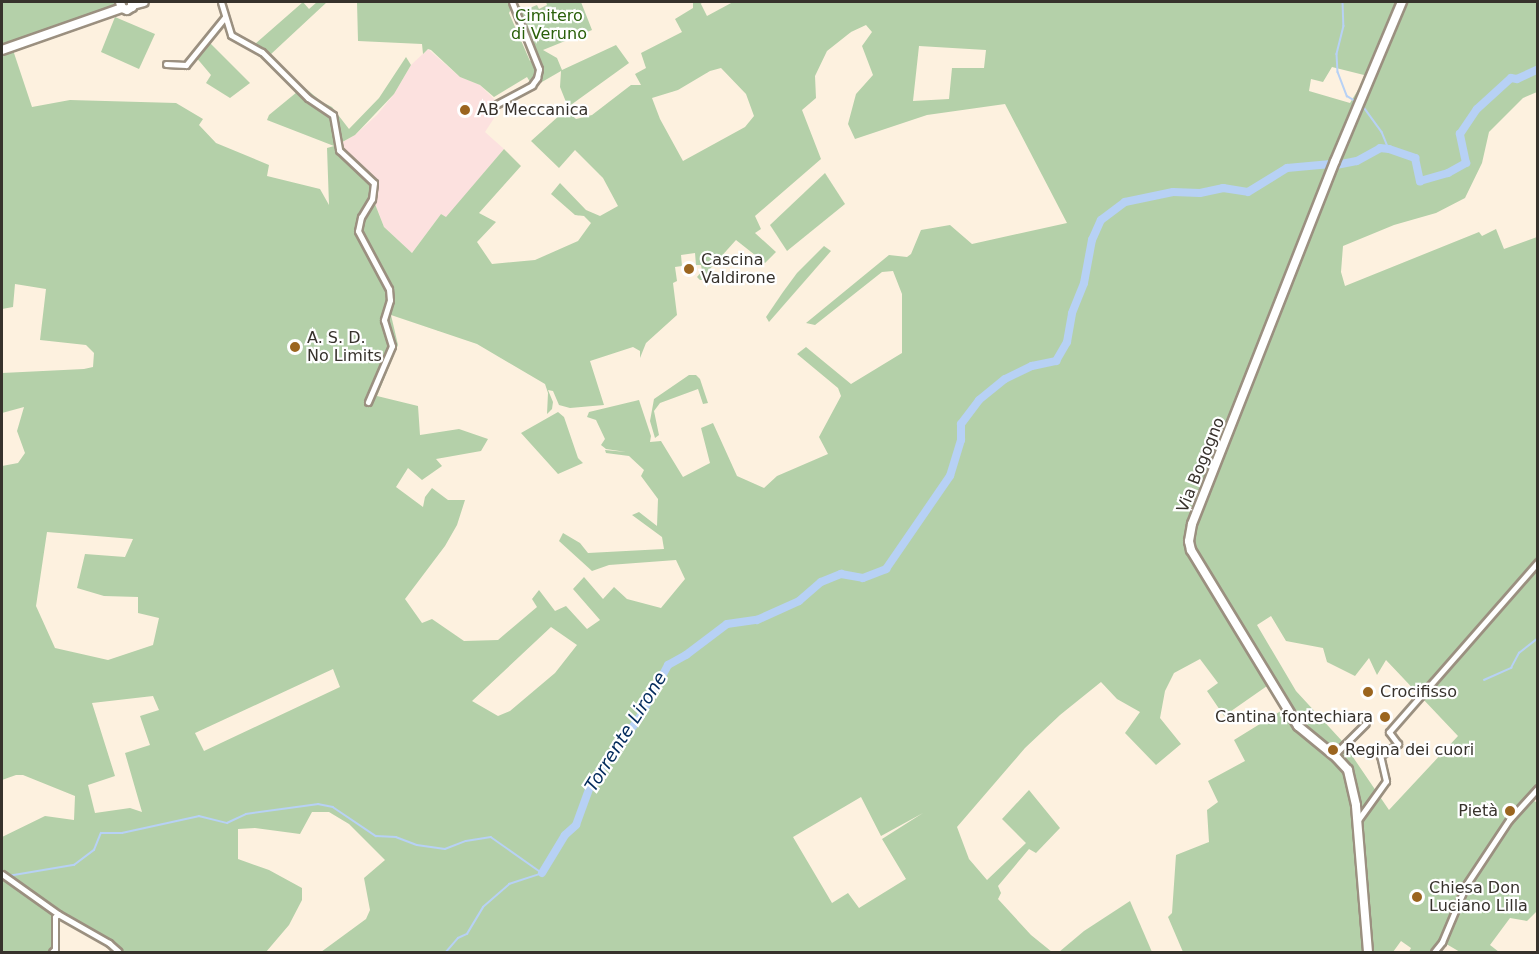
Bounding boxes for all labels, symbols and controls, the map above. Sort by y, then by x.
park label: Cimitero di Veruno [511,6,587,44]
place label: AB Meccanica [477,100,588,120]
marker: AB Meccanica [458,103,472,117]
place label: Cascina Valdirone [701,250,776,288]
marker: Cascina Valdirone [682,262,696,276]
place label: A. S. D. No Limits [307,328,382,366]
marker: A. S. D. No Limits [288,340,302,354]
street label: Via Bogogno [1173,415,1229,515]
water label: Torrente Lirone [581,668,671,796]
place label: Crocifisso [1380,682,1457,702]
marker: Crocifisso [1361,685,1375,699]
place label: Cantina fontechiara [1215,707,1373,727]
marker: Cantina fontechiara [1378,710,1392,724]
place label: Regina dei cuori [1345,740,1474,760]
marker: Regina dei cuori [1326,743,1340,757]
place label: Pietà [1458,801,1498,821]
marker: Pietà [1503,804,1517,818]
place label: Chiesa Don Luciano Lilla [1429,878,1528,916]
marker: Chiesa Don Luciano Lilla [1410,890,1424,904]

